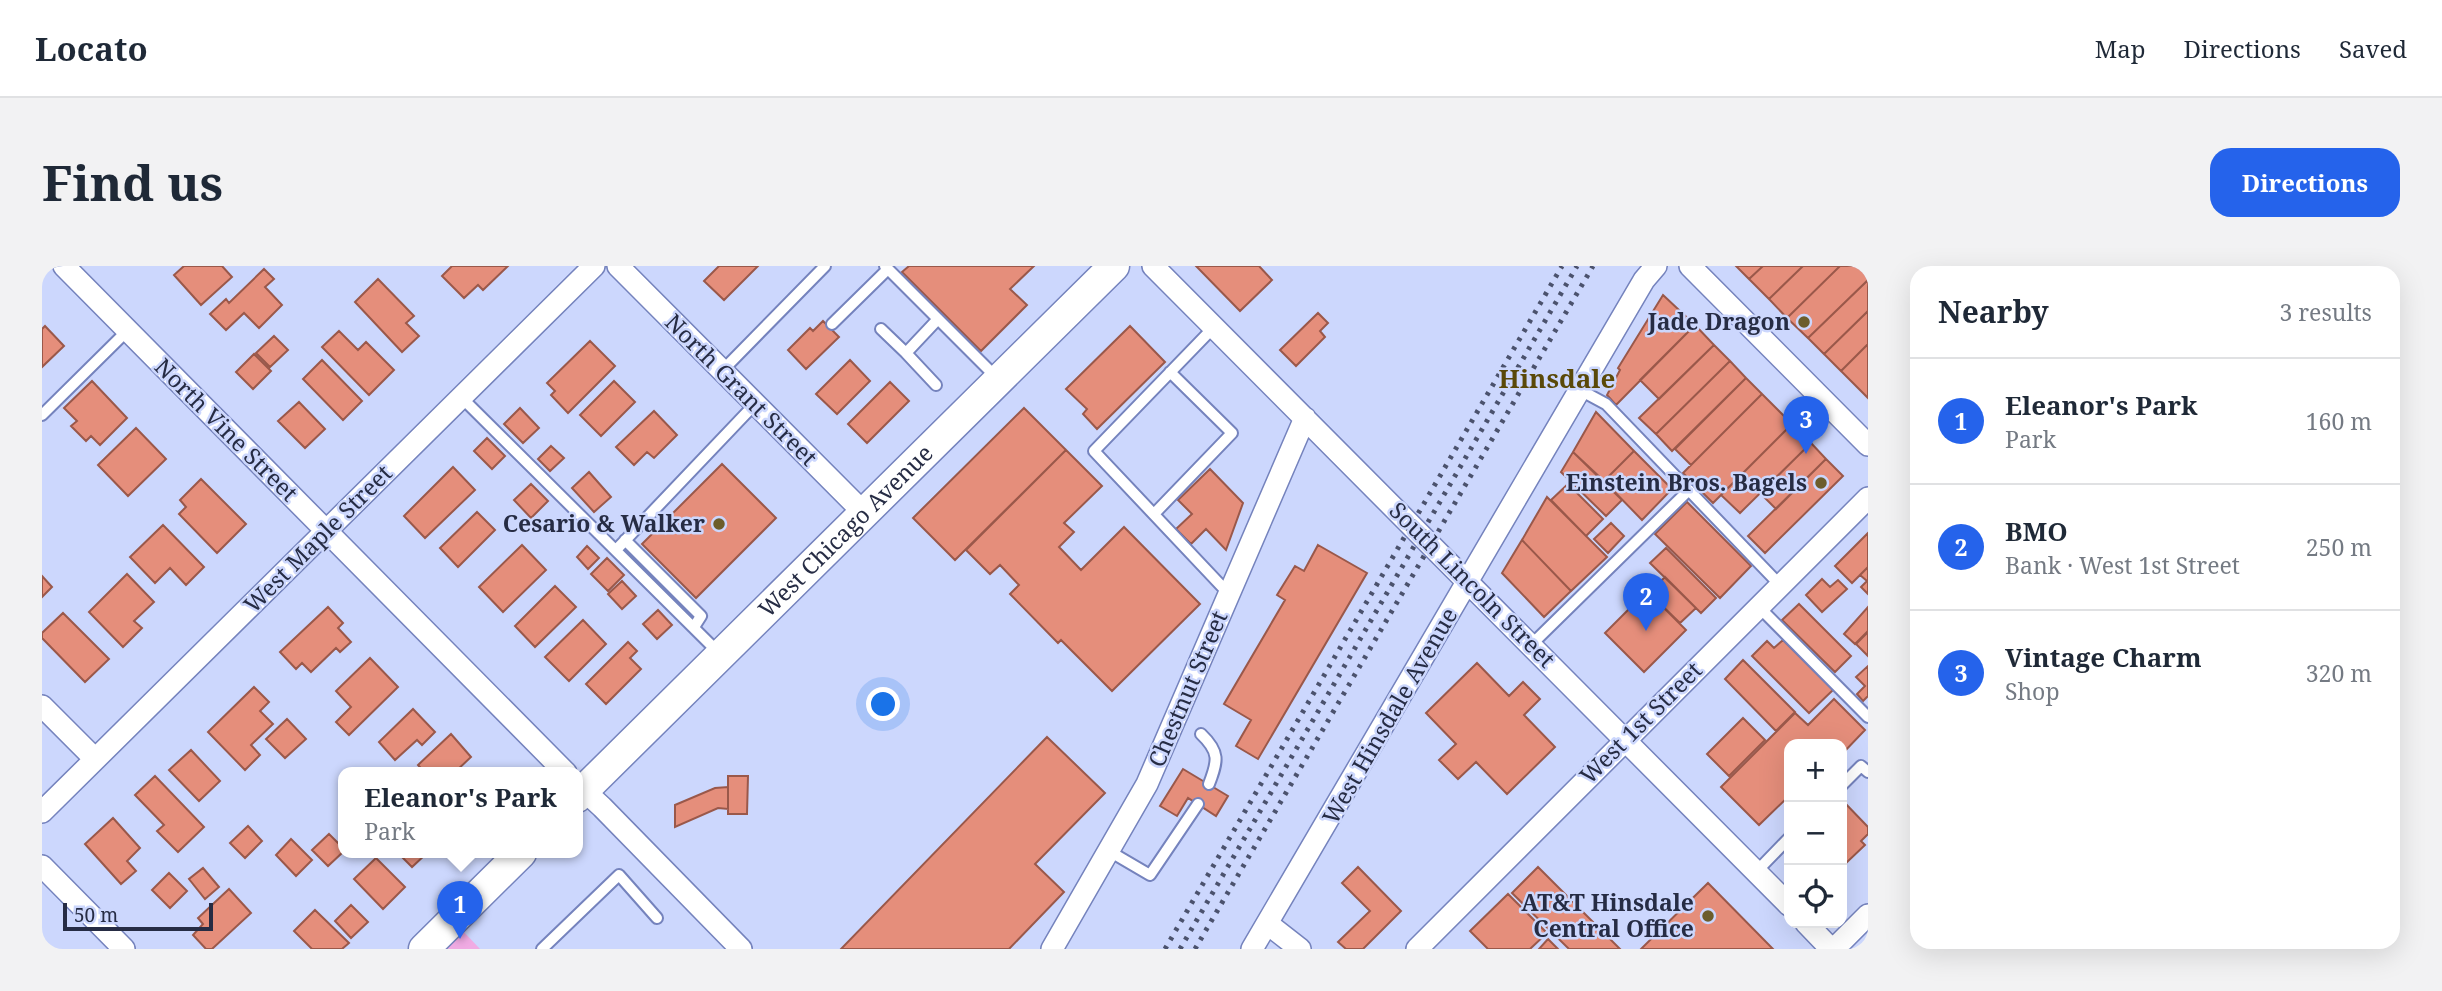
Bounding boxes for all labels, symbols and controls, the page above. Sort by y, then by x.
text: Locato [35,26,148,71]
text: Map [2095,32,2146,65]
text: Directions [2184,32,2301,65]
text: Saved [2339,32,2407,65]
button: Directions [2210,148,2400,217]
text: Find us [42,149,223,215]
text: Nearby [1938,291,2049,332]
text: 3 results [2279,296,2372,328]
place label: Jade Dragon [1647,305,1790,337]
street label: North Grant Street [659,306,825,472]
marker: Jade Dragon [1796,314,1812,330]
street label: North Vine Street [148,351,305,508]
district label: Hinsdale [1499,360,1615,396]
text: Eleanor's Park [2005,387,2198,423]
pin: 3 [1783,396,1829,454]
text: 1 [1955,405,1968,437]
text: 160 m [2306,405,2372,437]
text: Park [2005,423,2056,455]
street label: West Chicago Avenue [751,437,939,624]
street label: West Maple Street [236,457,398,619]
place label: Einstein Bros. Bagels [1566,466,1807,498]
marker: Einstein Bros. Bagels [1813,475,1829,491]
street label: South Lincoln Street [1383,494,1563,674]
place label: Cesario & Walker [503,507,705,539]
text: BMO [2005,513,2068,549]
marker: Cesario & Walker [711,516,727,532]
text: 2 [1955,531,1968,563]
text: 250 m [2306,531,2372,563]
text: Bank · West 1st Street [2005,549,2240,581]
pin: 2 [1623,573,1669,631]
street label: West Hinsdale Avenue [1314,601,1464,830]
street label: Chestnut Street [1140,605,1234,772]
text: Vintage Charm [2005,639,2202,675]
street label: West 1st Street [1572,654,1709,791]
text: 3 [1955,657,1968,689]
text: 320 m [2306,657,2372,689]
text: Shop [2005,675,2060,707]
your location [866,687,900,721]
map controls [1784,739,1847,928]
button: + [1784,739,1847,802]
popup [338,767,583,858]
text: Eleanor's Park [364,779,557,815]
button: − [1784,802,1847,865]
text: Park [364,815,415,847]
button: locate [1784,865,1847,928]
pin: 1 [437,881,483,939]
place label: AT&T Hinsdale Central Office [1521,886,1694,944]
scale bar [63,900,214,932]
text: 50 m [74,902,118,928]
marker: AT&T Hinsdale Central Office [1700,908,1716,924]

